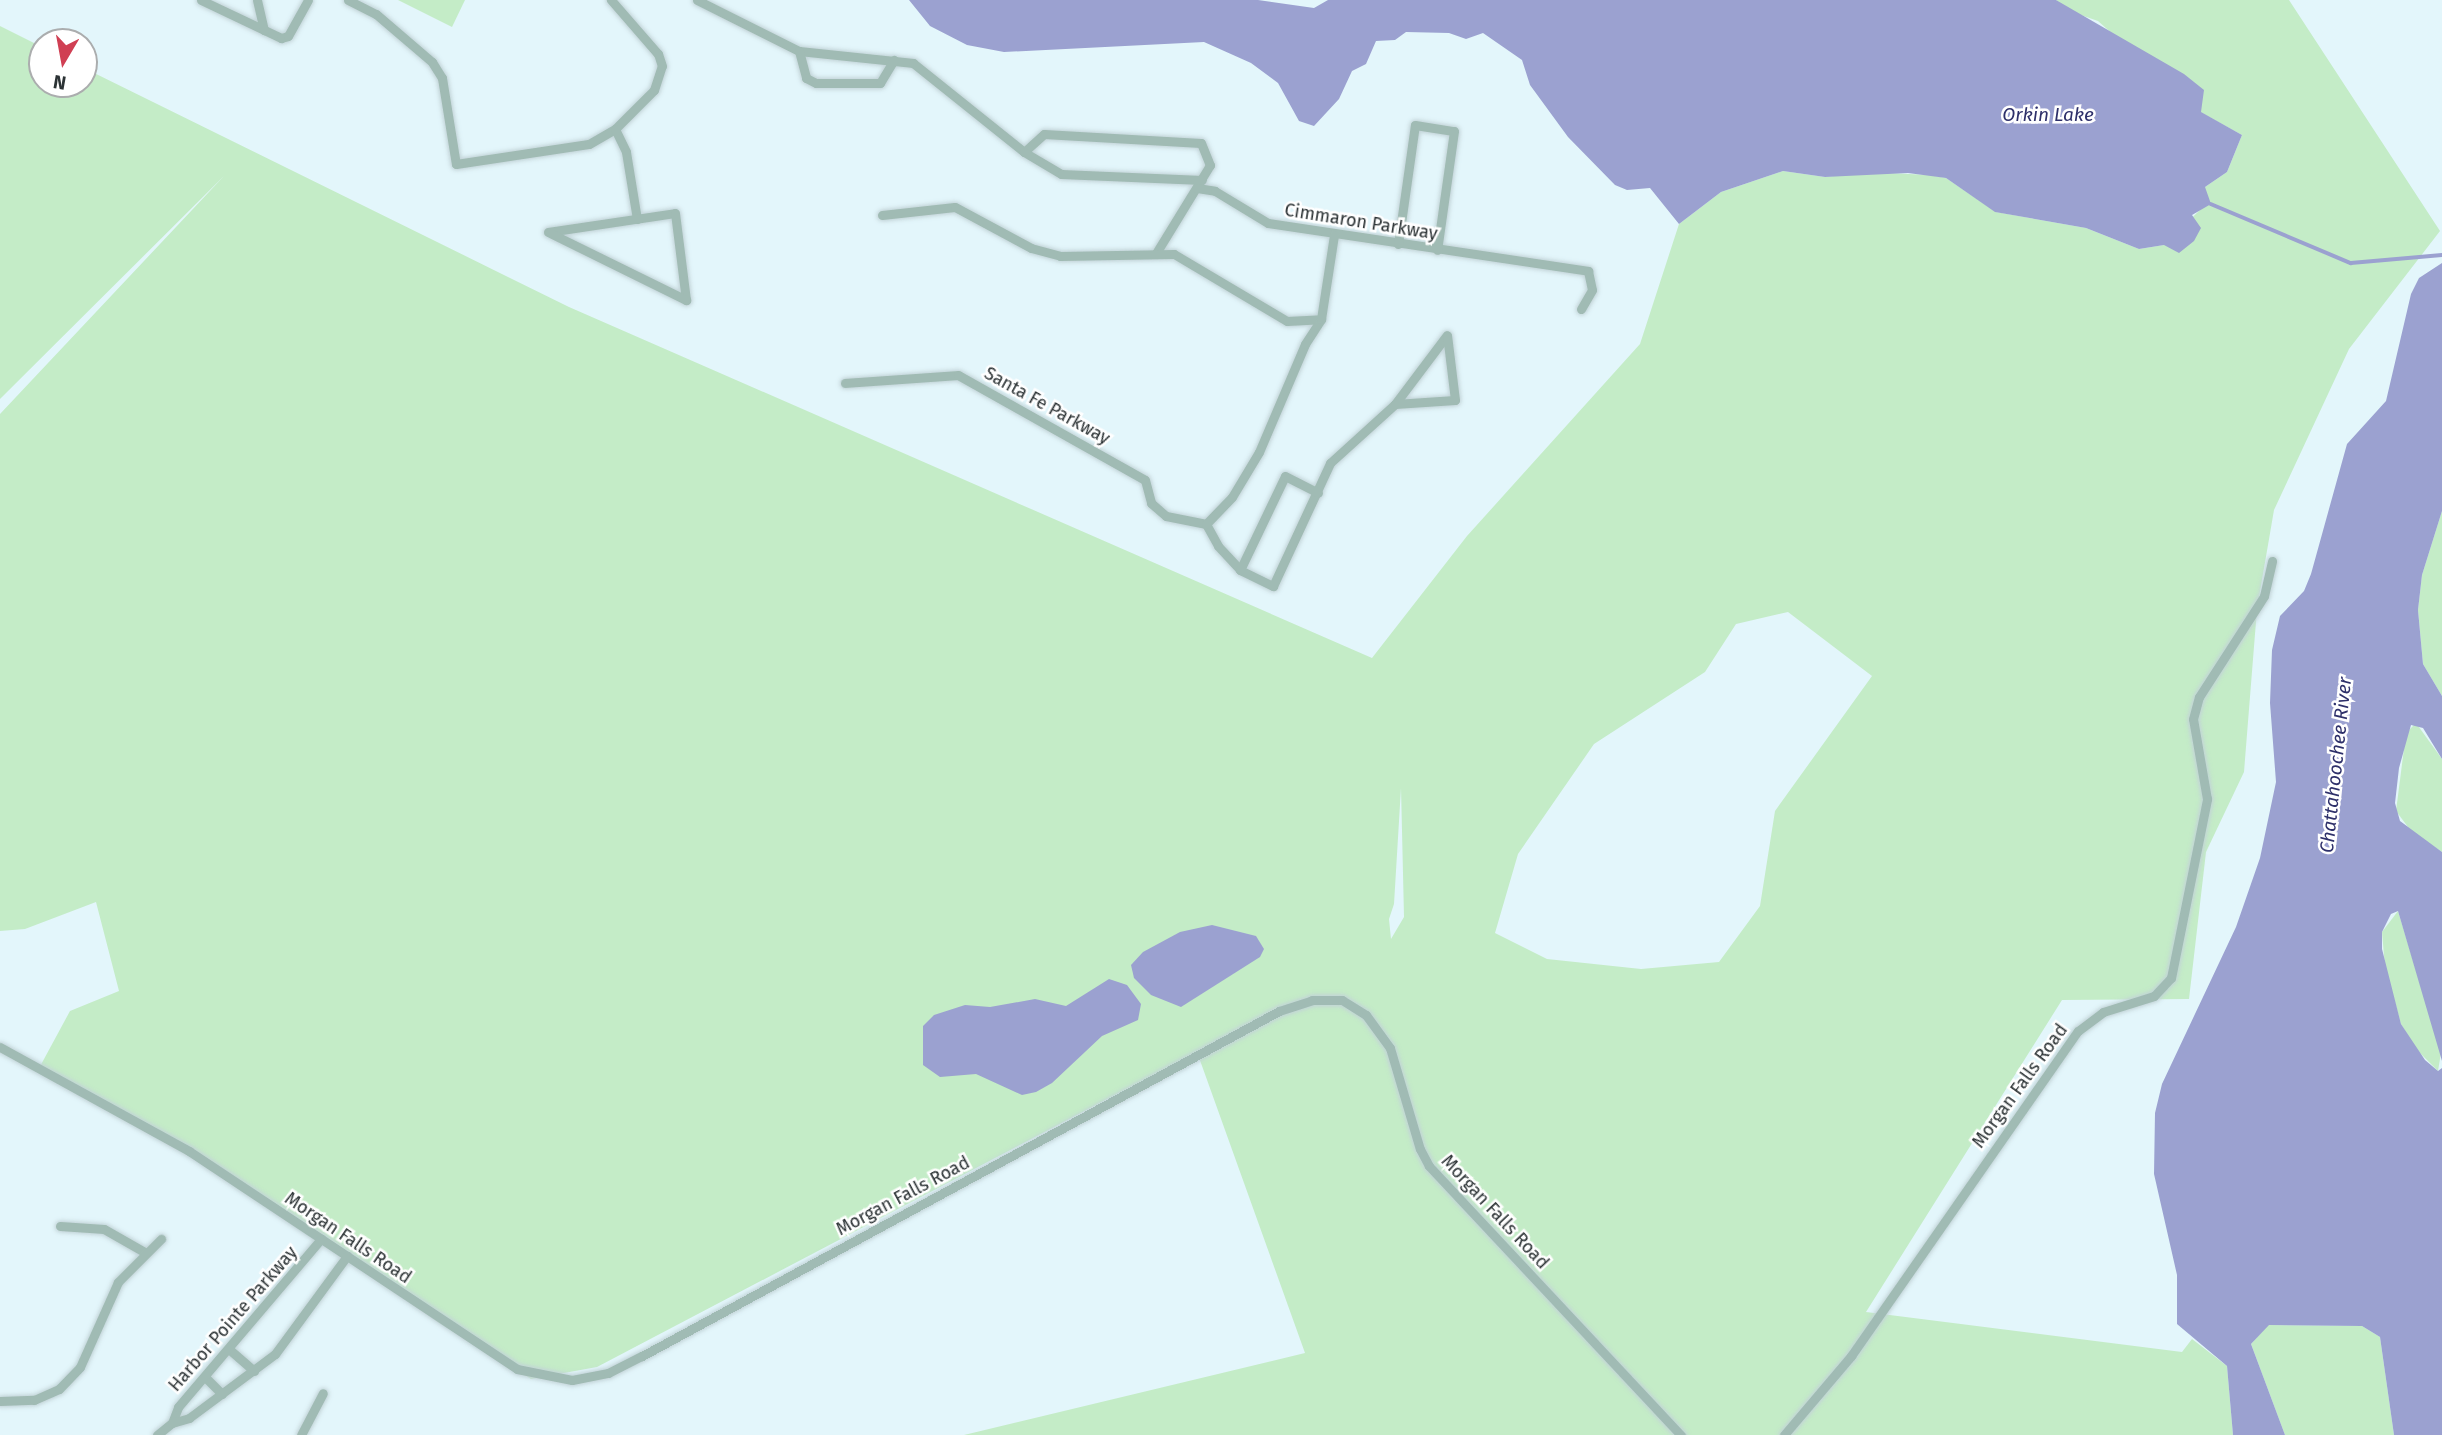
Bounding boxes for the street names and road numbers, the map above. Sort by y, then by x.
street label: Cimmaron Parkway [1283,199,1439,245]
street label: Santa Fe Parkway [980,363,1114,449]
street label: Morgan Falls Road [1968,1020,2072,1152]
street label: Morgan Falls Road [1437,1151,1553,1273]
street label: Morgan Falls Road [833,1152,973,1240]
street label: Morgan Falls Road [281,1188,415,1288]
street label: Harbor Pointe Parkway [164,1242,302,1396]

